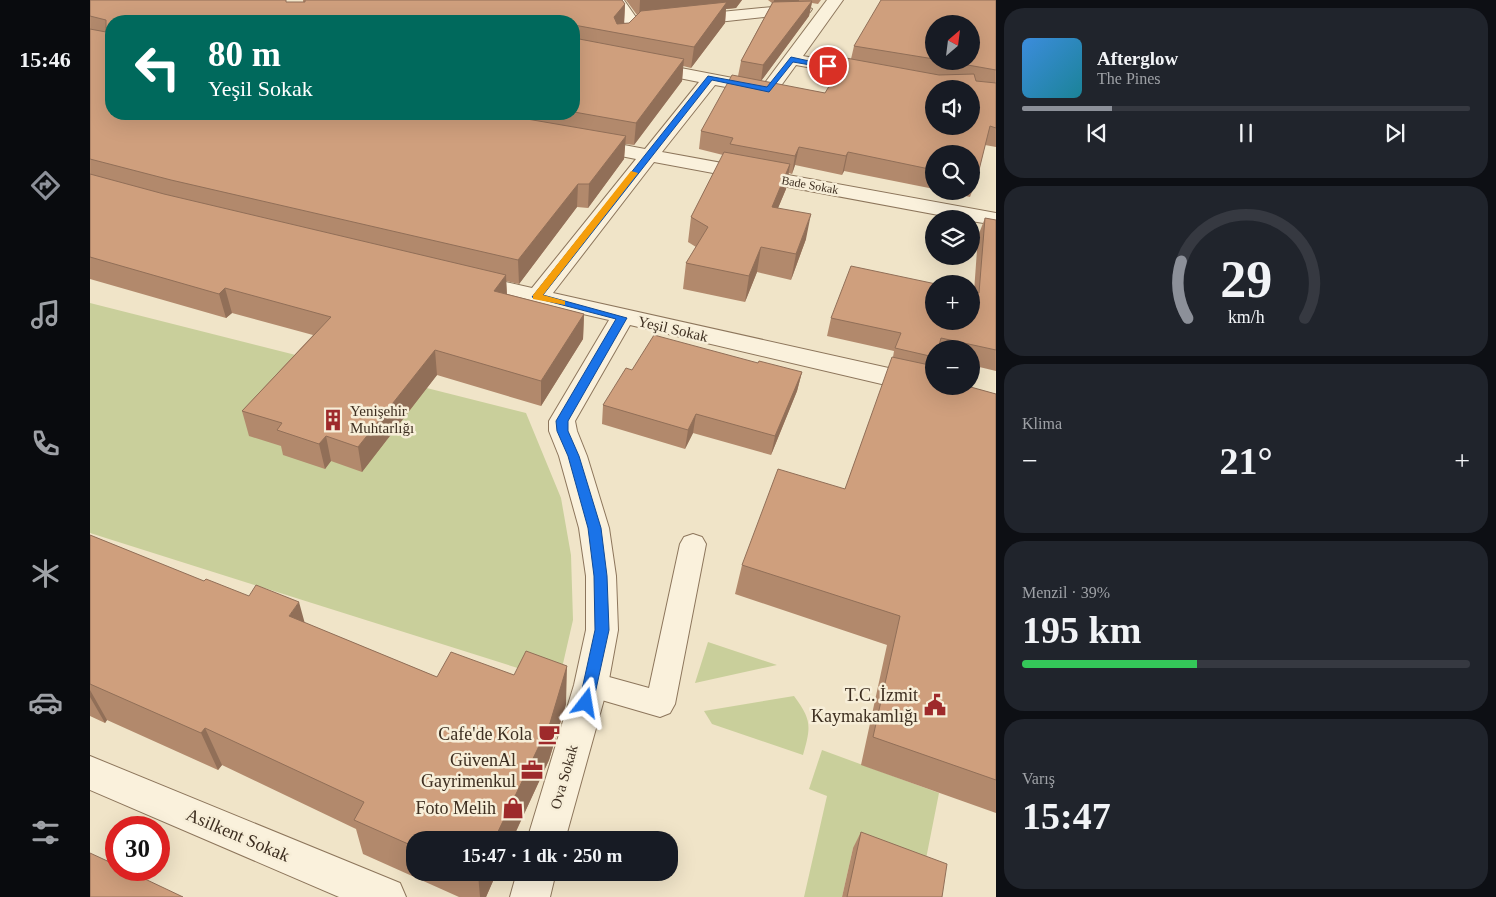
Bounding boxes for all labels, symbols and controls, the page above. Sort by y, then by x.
north arrow [925,15,980,70]
map controls [925,15,980,395]
icon: left [125,35,190,100]
text: 80 m [208,35,281,74]
pin [807,45,849,87]
text: 15:46 [19,47,71,72]
text: Afterglow [1097,48,1178,69]
icon: arrive [814,52,842,80]
text: The Pines [1097,70,1161,87]
text: Yeşil Sokak [208,76,313,101]
button: sound [925,80,980,135]
icon: previous [1083,119,1111,147]
icon: pause [1232,119,1260,147]
icon: next [1381,119,1409,147]
button: search [925,145,980,200]
icon: directions [28,168,63,203]
street label: Bade Sokak [780,173,840,197]
button: layers [925,210,980,265]
text: 29 [1220,251,1272,308]
button: + [925,275,980,330]
icon: music [28,297,63,332]
text: km/h [1228,307,1264,327]
street label: Yeşil Sokak [636,313,710,345]
button: − [925,340,980,395]
place label: Yenişehir Muhtarlığı [350,403,414,436]
building icon: Yenişehir Muhtarlığı [320,407,346,433]
text: Klima [1022,415,1062,432]
icon: phone [28,426,63,461]
text: 21° [1219,440,1273,482]
text: − [1022,445,1038,476]
text: + [1454,445,1470,476]
icon: climate [28,556,63,591]
text: Menzil · 39% [1022,584,1110,601]
text: 195 km [1022,609,1141,651]
position arrow [559,676,611,728]
icon: car [28,685,63,720]
place label: T.C. İzmit Kaymakamlığı [811,685,918,726]
public building icon: T.C. İzmit Kaymakamlığı [922,692,948,718]
cafe icon: Cafe'de Kola [536,721,562,747]
place label: Cafe'de Kola [438,724,532,744]
street label: Ova Sokak [547,742,581,811]
place label: GüvenAl Gayrimenkul [421,750,516,791]
office icon: GüvenAl Gayrimenkul [519,757,545,783]
text: Varış [1022,770,1055,787]
shop icon: Foto Melih [500,795,526,821]
text: 15:47 [1022,795,1111,837]
place label: Foto Melih [415,798,496,818]
street label: Asilkent Sokak [183,804,293,866]
icon: filters [28,815,63,850]
speed limit sign: 30 [105,816,170,881]
text: 15:47 · 1 dk · 250 m [462,845,622,866]

